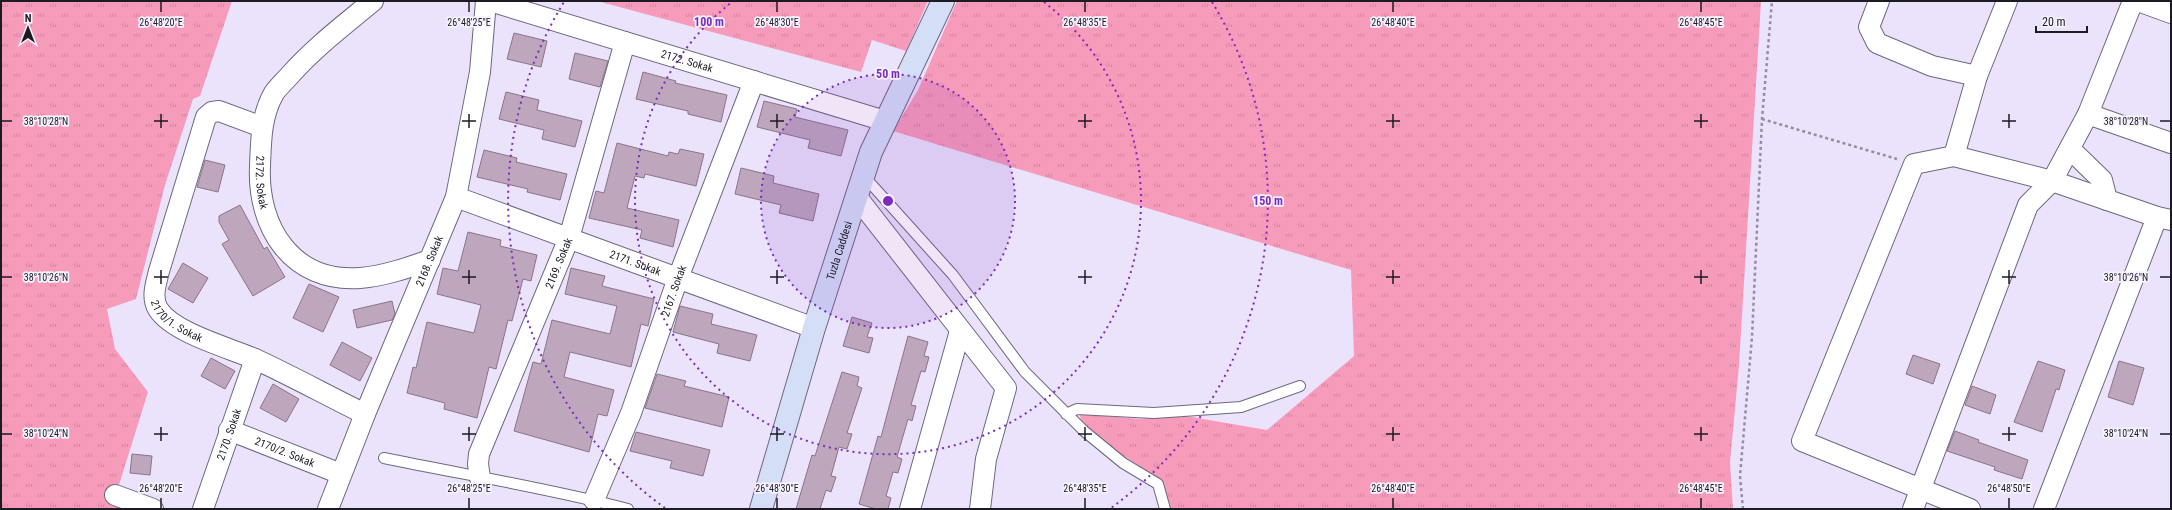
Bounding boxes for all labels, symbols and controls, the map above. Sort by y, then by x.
north arrow [8,8,48,48]
scale bar [2036,8,2087,34]
text: N [25,12,32,25]
text: 100 m [694,15,724,29]
text: 20 m [2042,15,2066,29]
text: 26°48'20"E [139,17,183,28]
text: 26°48'25"E [447,17,491,28]
text: 26°48'30"E [755,17,799,28]
text: 26°48'35"E [1063,17,1107,28]
text: 26°48'40"E [1371,17,1415,28]
text: 26°48'45"E [1679,17,1723,28]
street label: 2172. Sokak [660,47,715,75]
text: 50 m [876,67,900,81]
text: 38°10'28"N [24,116,68,127]
text: 38°10'28"N [2104,116,2148,127]
street label: 2172. Sokak [253,155,271,211]
centre of rings [881,194,895,208]
text: 150 m [1253,194,1283,208]
street label: Tuzla Caddesi [824,220,855,282]
street label: 2168. Sokak [413,234,446,288]
street label: 2169. Sokak [542,236,575,290]
street label: 2171. Sokak [608,247,663,278]
street label: 2167. Sokak [659,263,689,318]
text: 38°10'26"N [24,272,68,283]
text: 38°10'26"N [2104,272,2148,283]
street label: 2170/1. Sokak [148,298,205,345]
street label: 2170. Sokak [214,407,244,462]
text: 38°10'24"N [24,428,68,439]
text: 38°10'24"N [2104,428,2148,439]
street label: 2170/2. Sokak [253,434,317,470]
text: 26°48'20"E [139,483,183,494]
text: 26°48'25"E [447,483,491,494]
text: 26°48'30"E [755,483,799,494]
text: 26°48'35"E [1063,483,1107,494]
text: 26°48'40"E [1371,483,1415,494]
text: 26°48'45"E [1679,483,1723,494]
text: 26°48'50"E [1987,483,2031,494]

